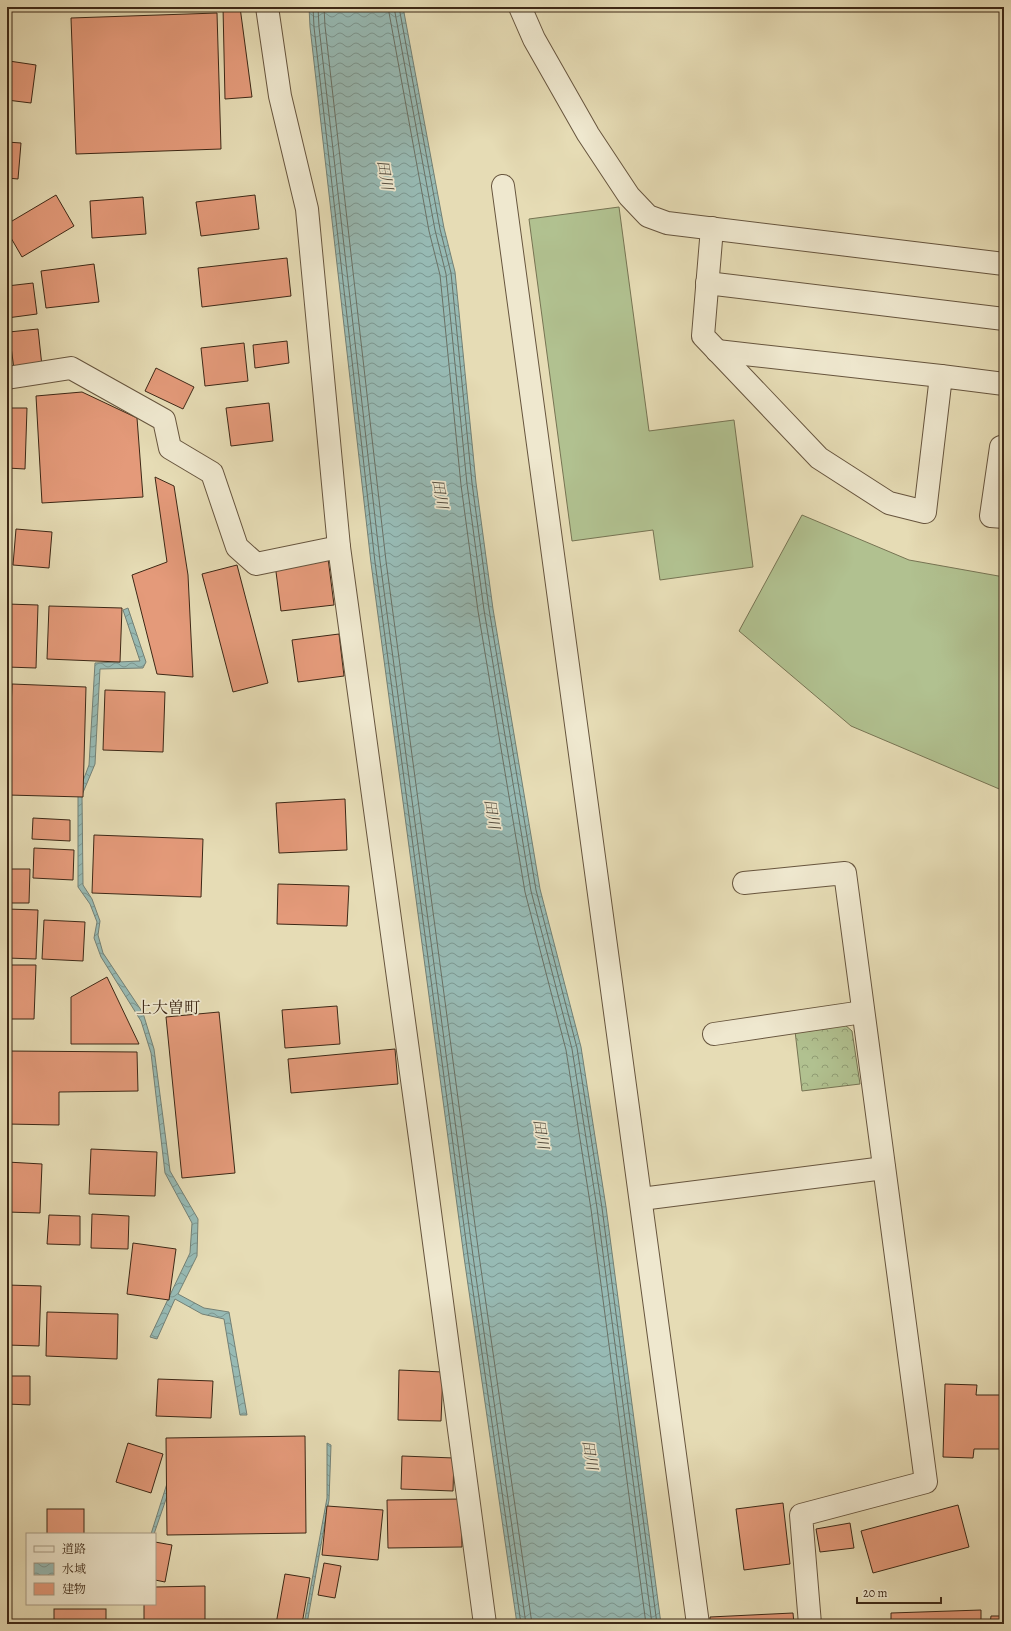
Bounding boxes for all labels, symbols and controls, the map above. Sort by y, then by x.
water label: 田川 [373,158,398,193]
water label: 田川 [428,477,453,512]
water label: 田川 [480,798,505,832]
district label: 上大曽町 [136,997,200,1019]
water label: 田川 [529,1118,554,1152]
water label: 田川 [578,1439,603,1473]
legend [26,1533,156,1605]
text: 道路 [62,1541,86,1557]
text: 水域 [62,1561,86,1577]
scale bar [857,1579,941,1605]
text: 建物 [62,1581,86,1597]
text: 20 m [863,1585,887,1601]

